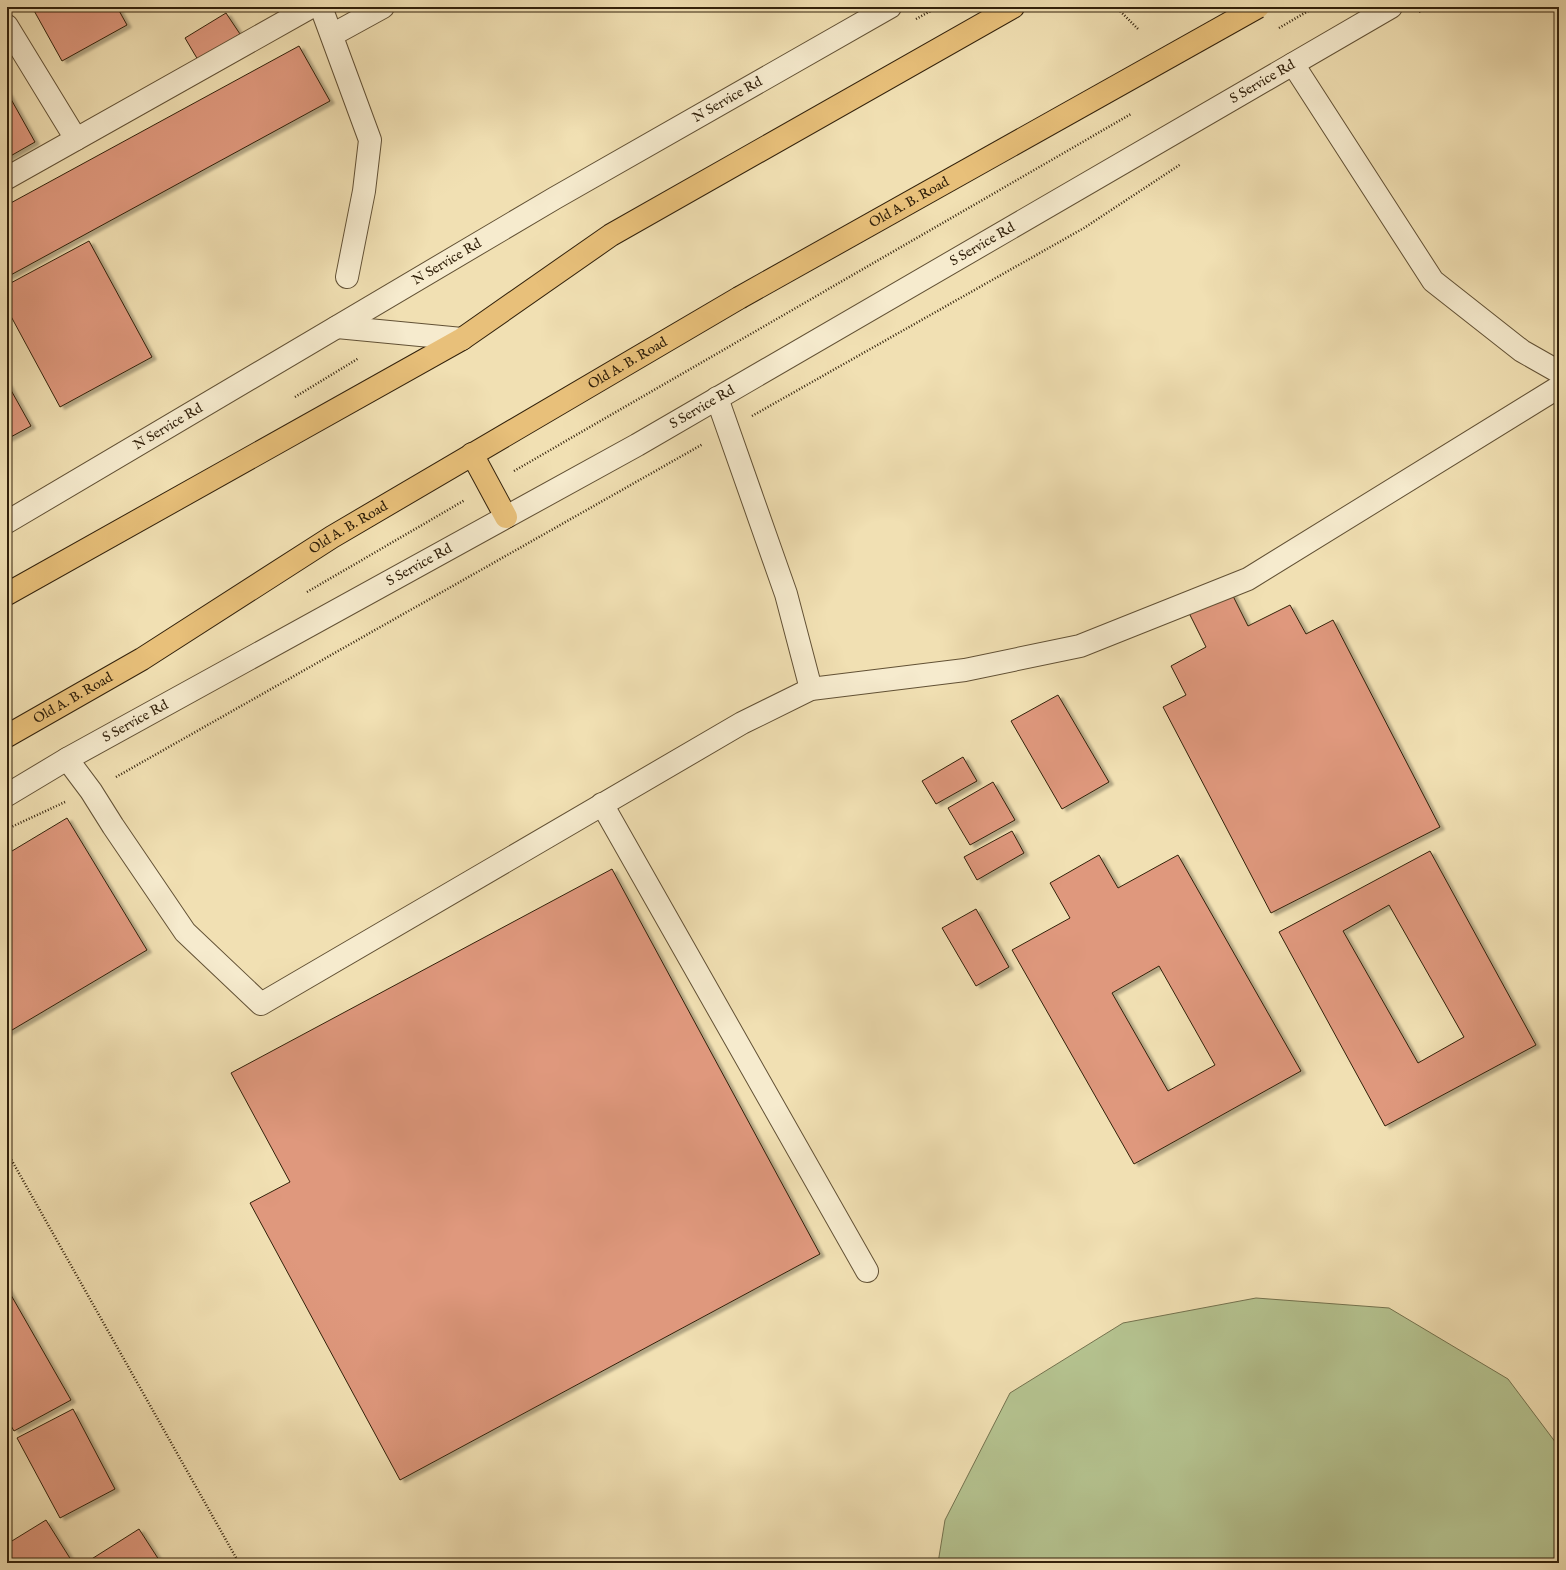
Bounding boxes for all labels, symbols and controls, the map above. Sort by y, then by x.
street label: S Service Rd [1227,55,1299,108]
street label: N Service Rd [689,72,766,127]
street label: Old A. B. Road [866,173,953,232]
street label: S Service Rd [946,218,1019,270]
street label: N Service Rd [409,234,485,289]
street label: Old A. B. Road [585,333,671,394]
street label: S Service Rd [666,381,738,433]
street label: N Service Rd [130,399,206,454]
street label: Old A. B. Road [306,497,391,558]
street label: S Service Rd [383,539,456,590]
street label: Old A. B. Road [30,668,116,728]
street label: S Service Rd [99,696,172,747]

